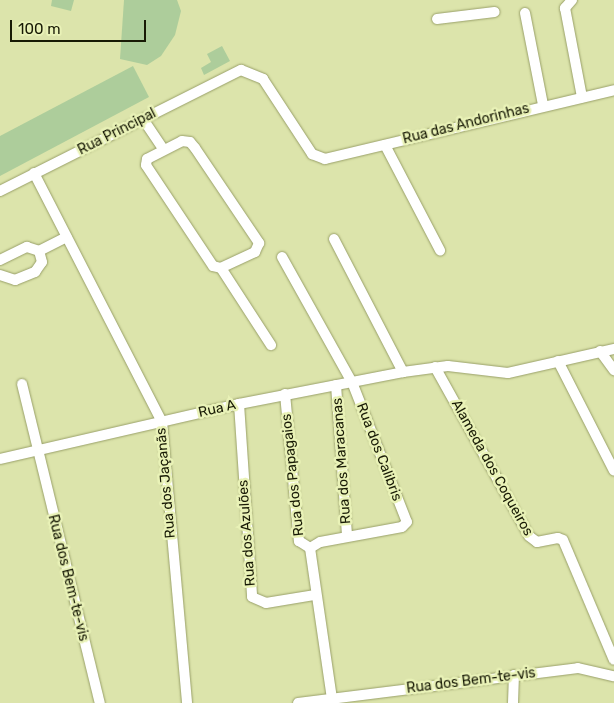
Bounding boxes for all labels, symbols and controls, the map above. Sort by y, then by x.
scale bar [12,10,149,42]
text: 100 m [18,20,60,38]
street label: Rua das Andorinhas [401,100,531,148]
street label: Rua Principal [75,105,159,159]
street label: Rua A [197,397,237,421]
street label: Rua dos Maracanas [329,397,355,525]
street label: Alameda dos Coqueiros [448,397,536,539]
street label: Rua dos Calibris [353,401,405,503]
street label: Rua dos Papagaios [278,413,308,537]
street label: Rua dos Jaçanãs [153,427,179,539]
street label: Rua dos Azulões [235,479,259,587]
street label: Rua dos Bem-te-vis [44,513,92,643]
street label: Rua dos Bem-te-vis [405,665,537,697]

